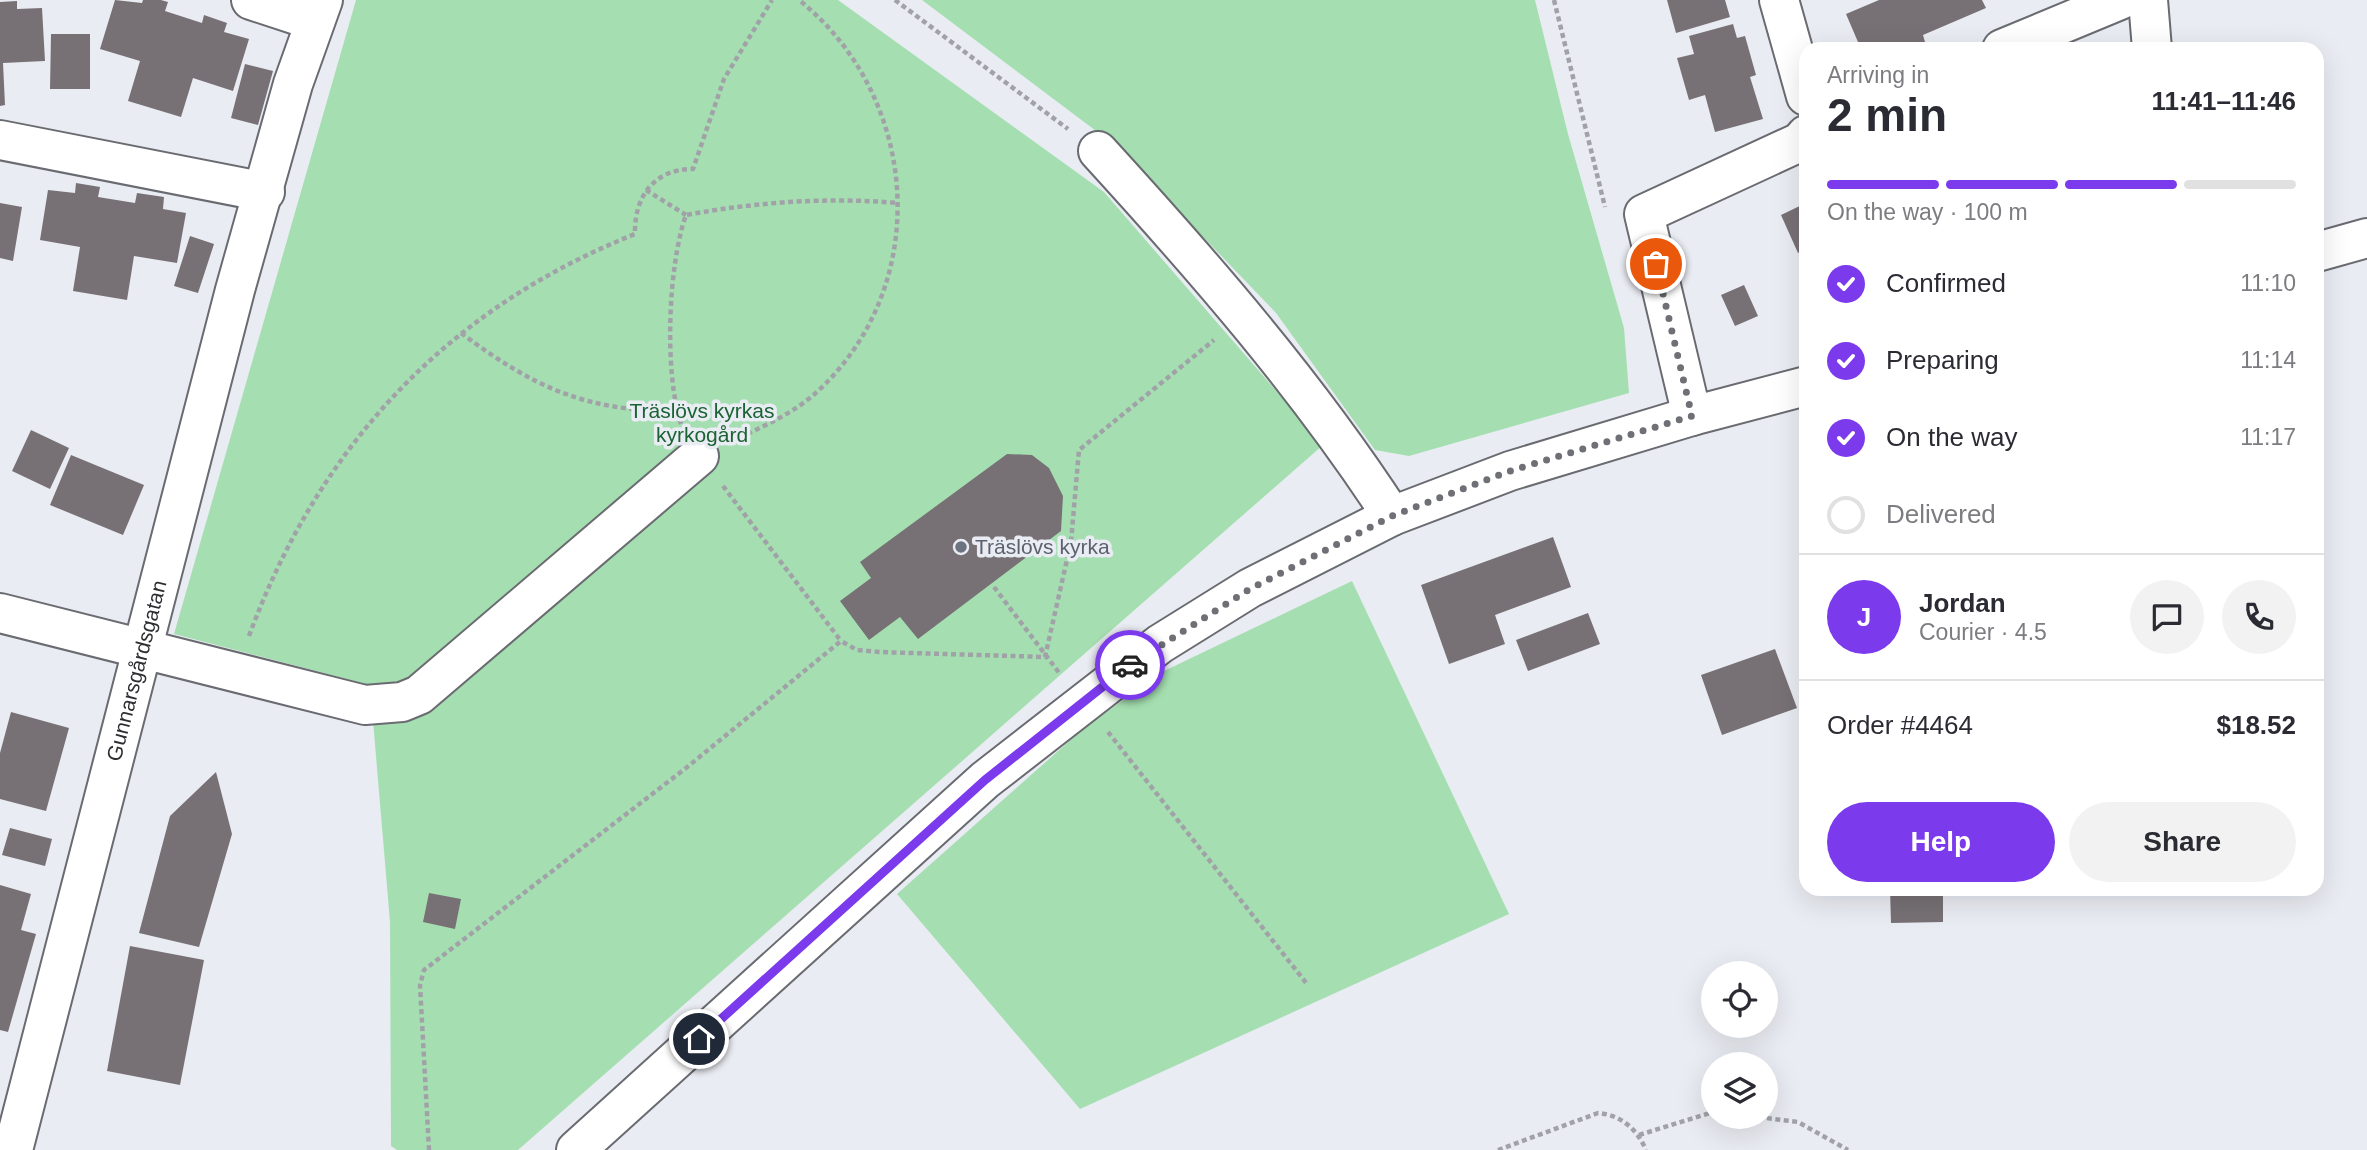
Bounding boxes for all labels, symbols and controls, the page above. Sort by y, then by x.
text: Arriving in [1827,62,1929,88]
text: 11:41–11:46 [2151,86,2296,116]
text: 2 min [1827,89,1947,141]
text: On the way · 100 m [1827,199,2028,225]
pin [1626,234,1686,294]
icon: bag [1637,245,1675,283]
icon: check [1827,265,1865,303]
text: Confirmed [1886,268,2006,298]
text: 11:10 [2240,270,2296,296]
icon: check [1827,342,1865,380]
text: Preparing [1886,345,1999,375]
text: 11:14 [2240,347,2296,373]
park label: Träslövs kyrkas kyrkogård [629,399,775,446]
icon: check [1827,419,1865,457]
text: On the way [1886,422,2018,452]
text: 11:17 [2240,424,2296,450]
text: Delivered [1886,499,1996,529]
place label: Träslövs kyrka [975,535,1110,558]
marker: Träslövs kyrka [953,539,969,555]
street label: Gunnarsgårdsgatan [102,578,171,763]
button: chat [2130,580,2204,654]
button: phone [2222,580,2296,654]
text: Jordan [1919,588,2006,618]
text: J [1857,602,1871,632]
text: Courier · 4.5 [1919,619,2047,645]
courier [1095,630,1165,700]
icon: car [1111,646,1149,684]
text: Order #4464 [1827,710,1973,740]
text: $18.52 [2216,710,2296,740]
button: Help [1827,802,2055,882]
button: Share [2069,802,2296,882]
map controls [1701,961,1778,1129]
button: locate [1701,961,1778,1038]
pin [669,1009,729,1069]
icon: home [680,1020,718,1058]
button: layers [1701,1052,1778,1129]

